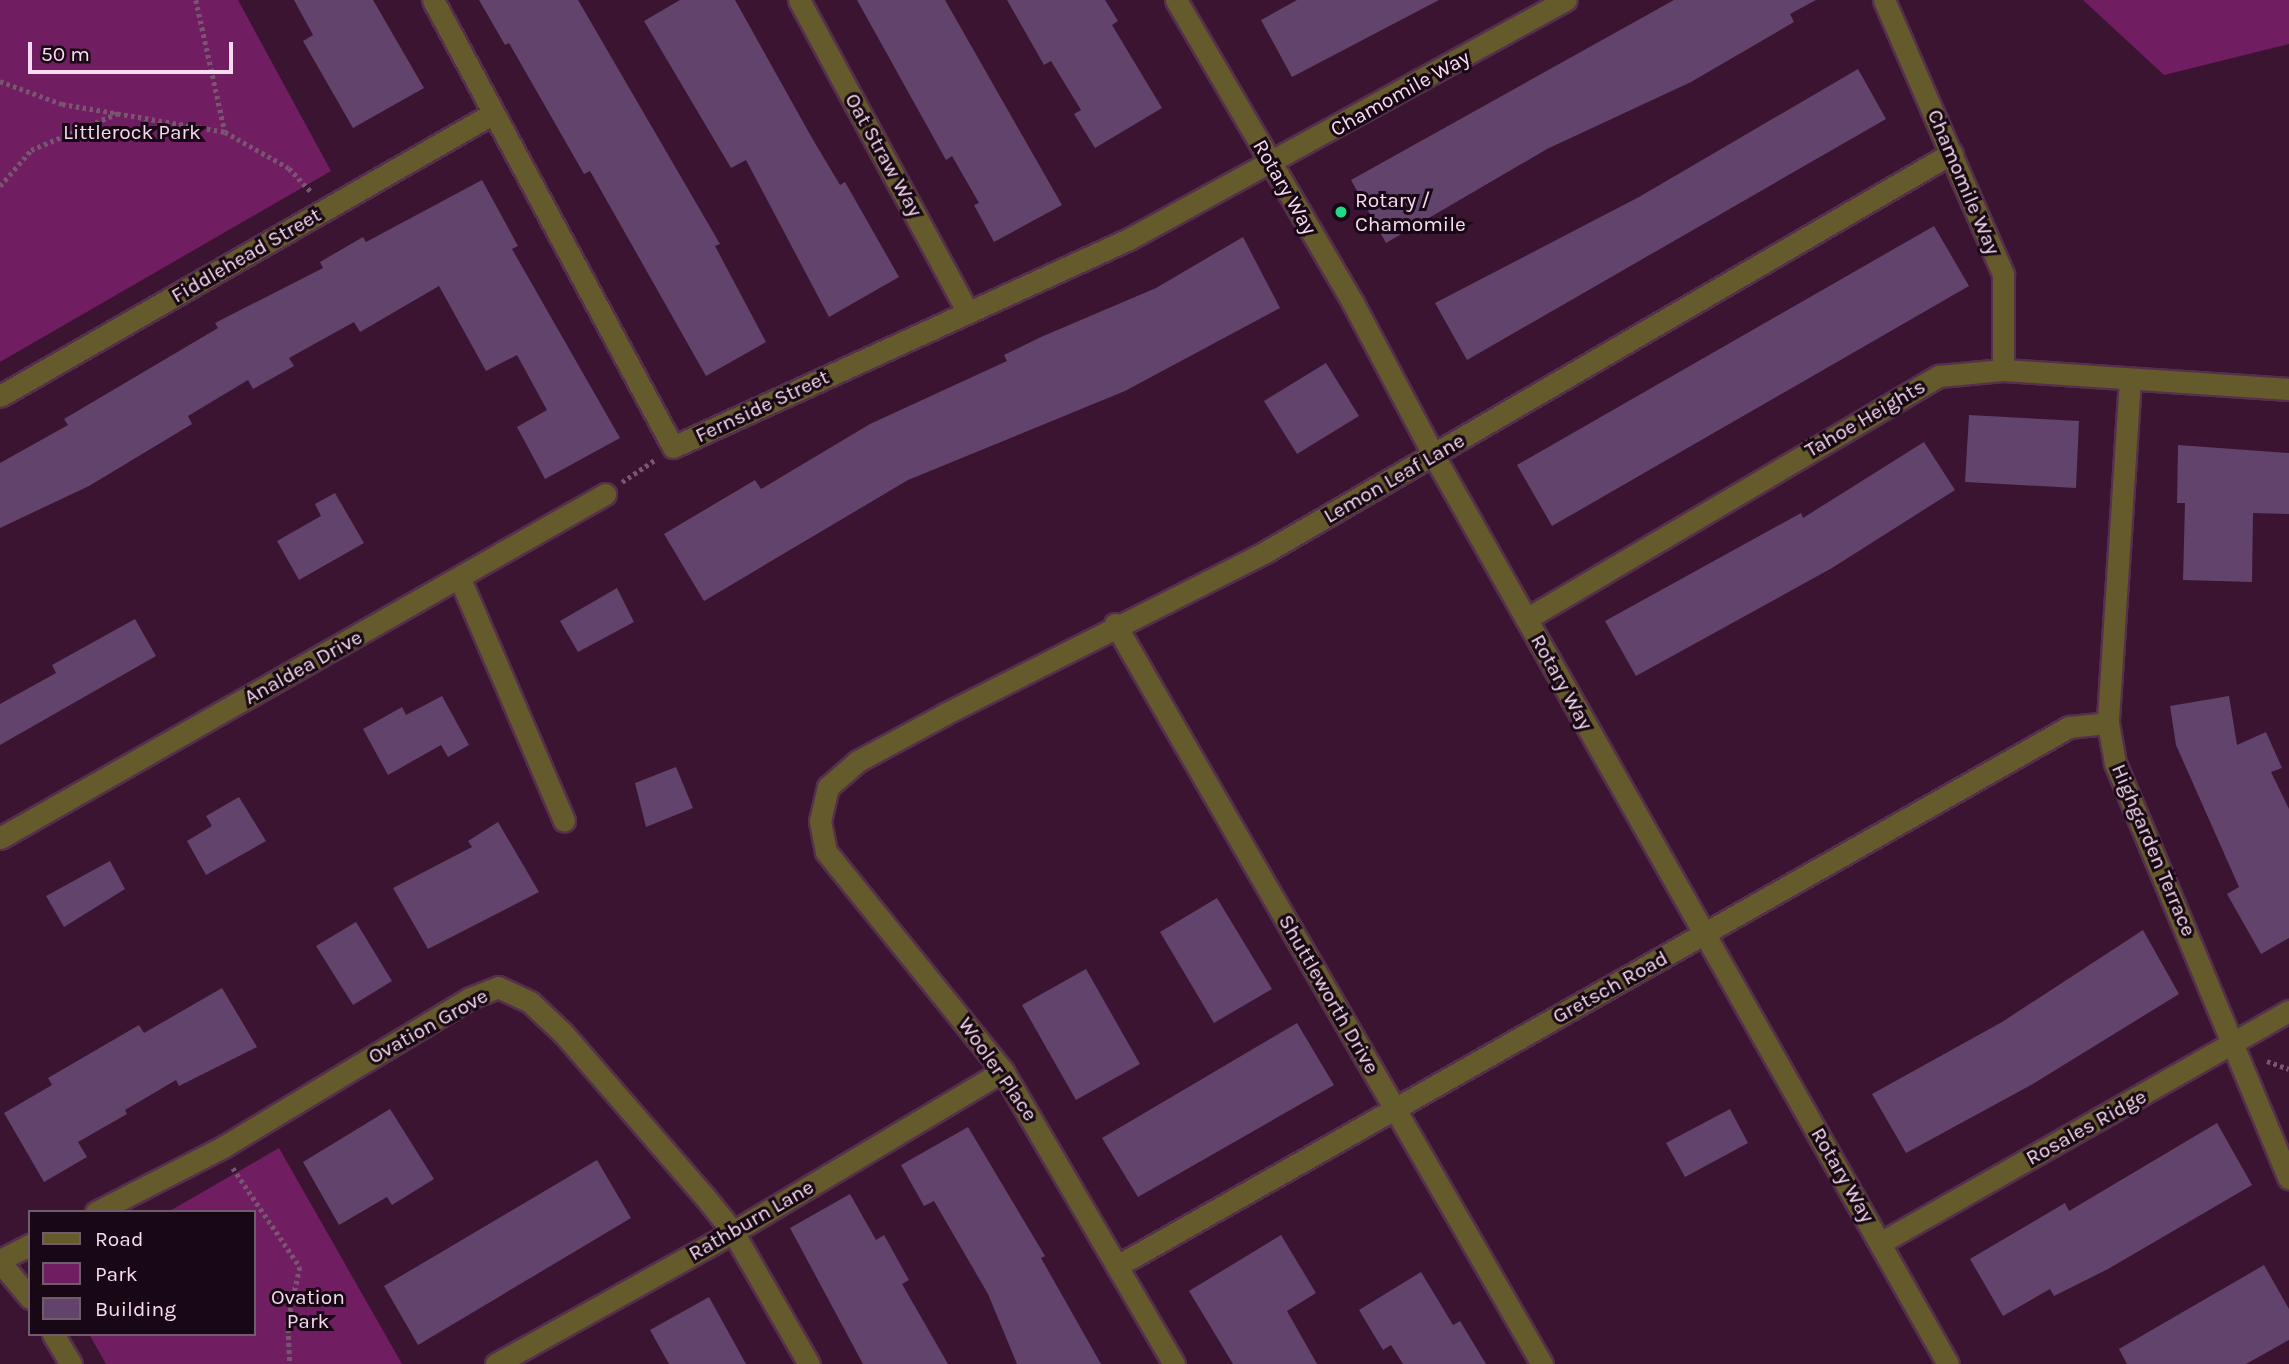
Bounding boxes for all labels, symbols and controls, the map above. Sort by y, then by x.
scale bar [32,28,236,72]
text: 50 m [41,42,90,66]
street label: Chamomile Way [1326,44,1474,142]
street label: Oat Straw Way [840,89,928,221]
street label: Chamomile Way [1922,106,2006,258]
park label: Littlerock Park [63,119,201,145]
street label: Rotary Way [1248,135,1322,239]
place label: Rotary / Chamomile [1355,187,1466,237]
street label: Fiddlehead Street [167,202,325,308]
marker: Rotary / Chamomile [1333,204,1349,220]
street label: Fernside Street [691,364,833,448]
street label: Tahoe Heights [1800,373,1930,463]
street label: Lemon Leaf Lane [1319,427,1469,529]
street label: Analdea Drive [240,624,366,710]
street label: Rotary Way [1525,630,1599,734]
street label: Highgarden Terrace [2106,760,2202,940]
street label: Shuttleworth Drive [1273,910,1385,1078]
street label: Gretsch Road [1548,945,1672,1029]
street label: Ovation Grove [364,983,492,1069]
street label: Wooler Place [953,1012,1043,1126]
street label: Rosales Ridge [2021,1084,2151,1170]
street label: Rotary Way [1806,1123,1880,1227]
street label: Rathburn Lane [684,1174,818,1266]
legend [28,1210,256,1336]
text: Road [95,1227,143,1251]
text: Park [95,1262,138,1286]
park label: Ovation Park [271,1284,345,1334]
text: Building [95,1297,176,1321]

